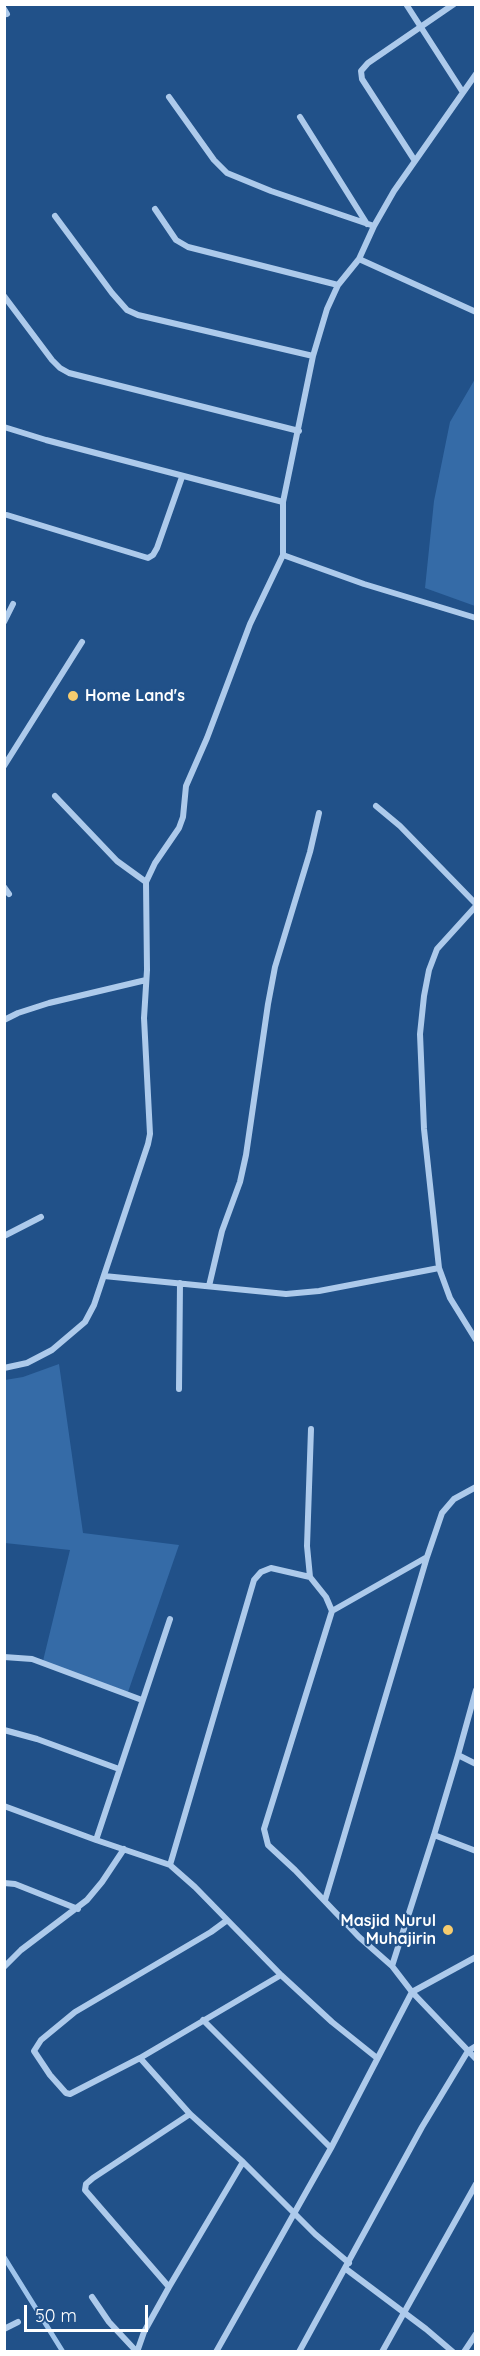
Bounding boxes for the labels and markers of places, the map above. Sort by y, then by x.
place label: Home Land's [85,686,185,706]
marker: Home Land's [66,689,80,703]
place label: Masjid Nurul Muhajirin [341,1911,436,1949]
marker: Masjid Nurul Muhajirin [441,1923,455,1937]

